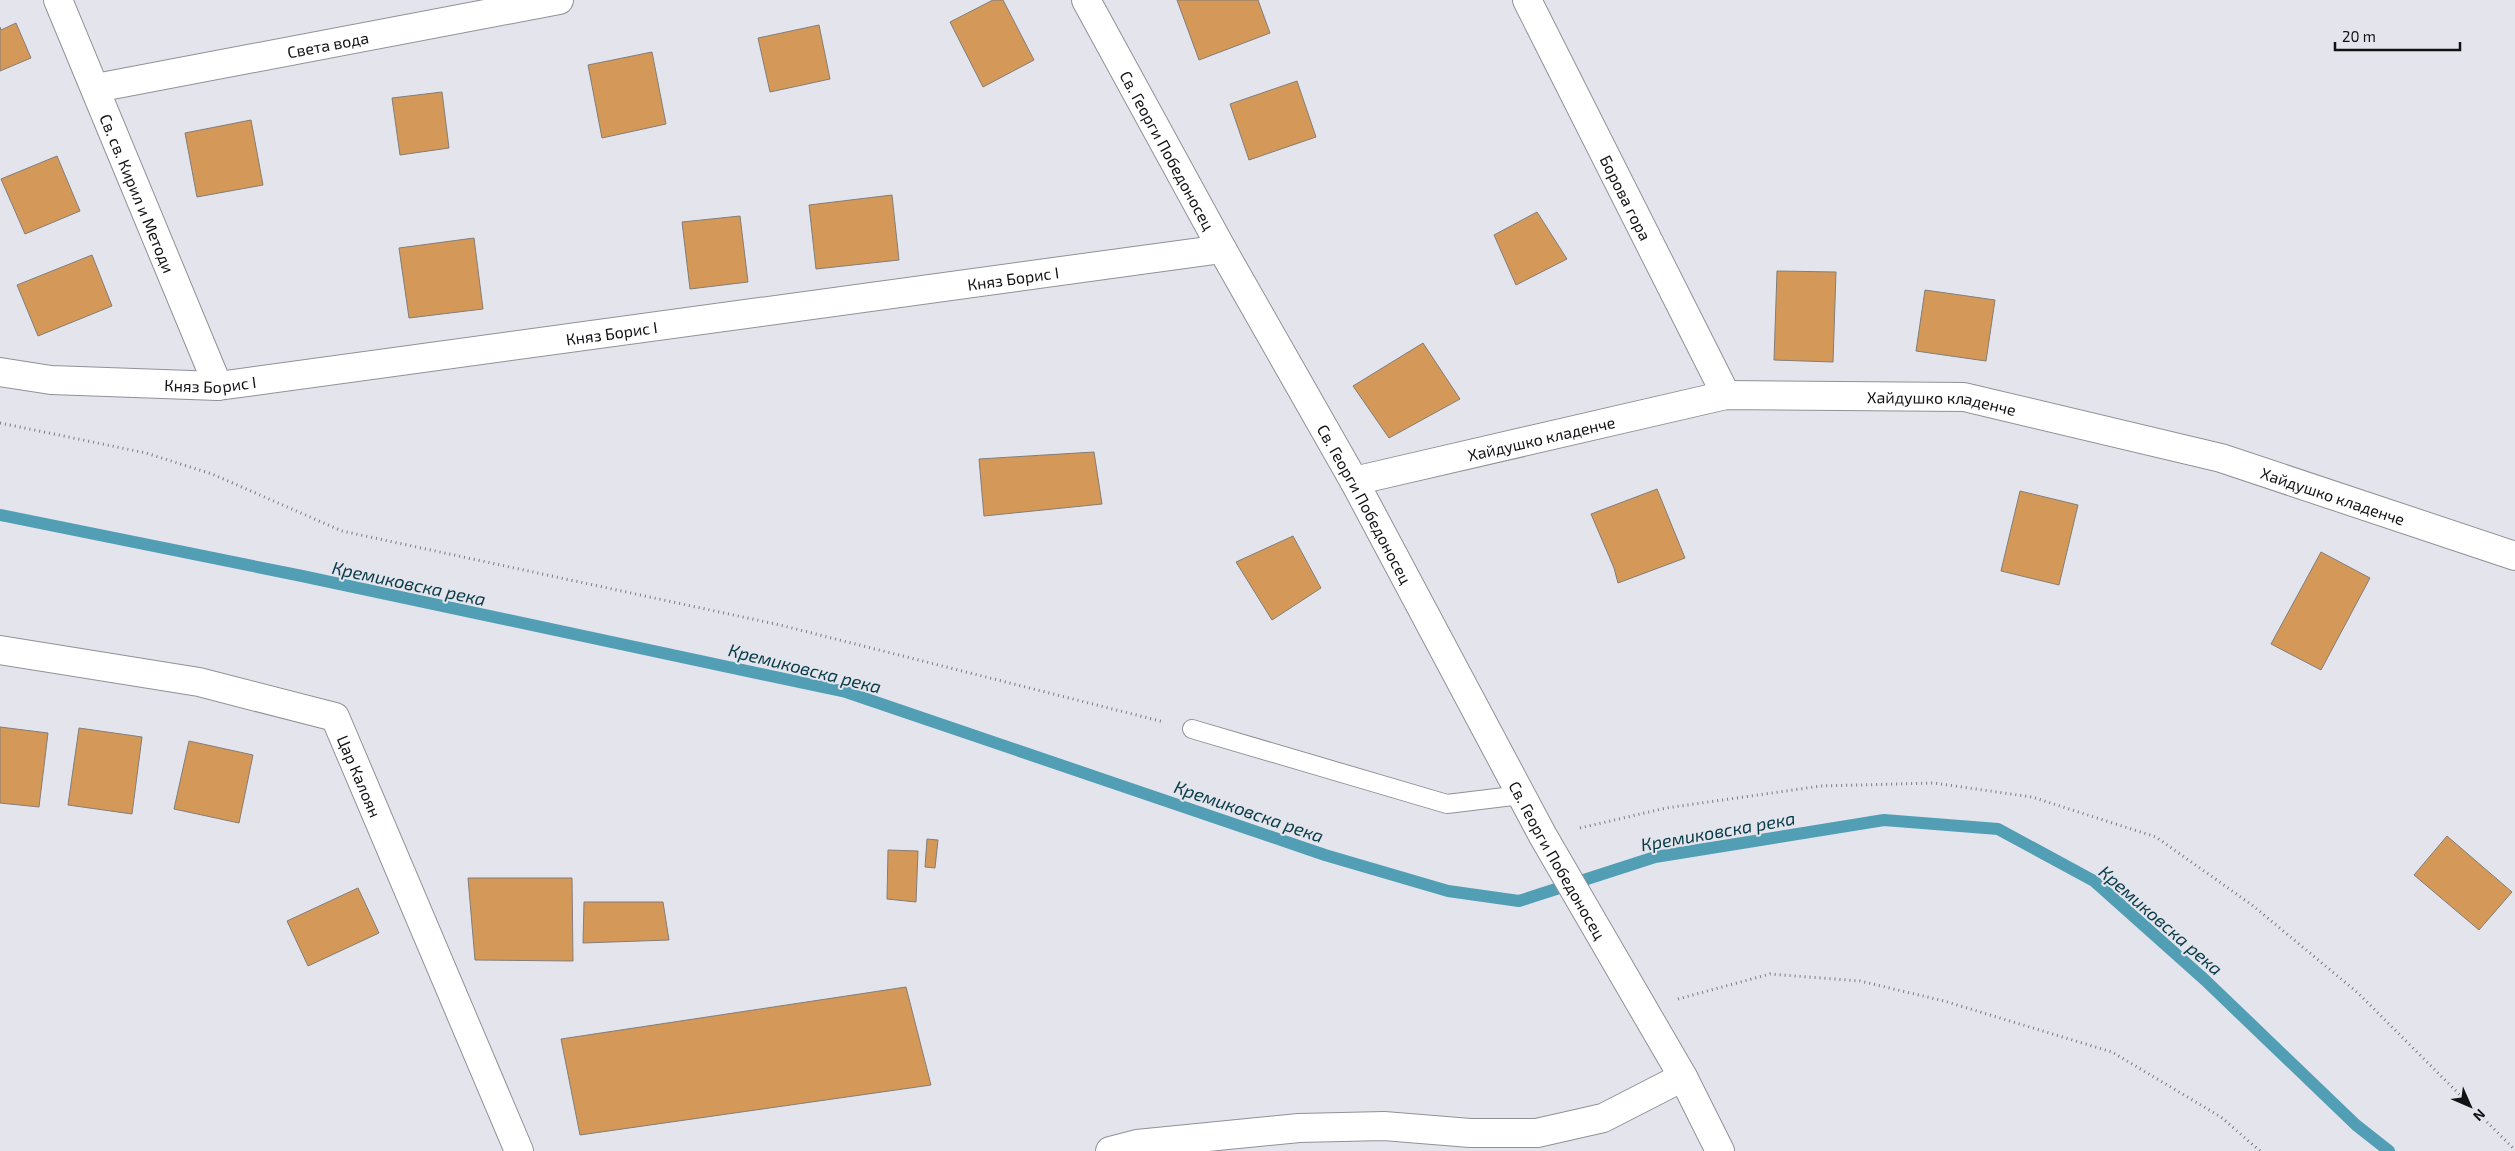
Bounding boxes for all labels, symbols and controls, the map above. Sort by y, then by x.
scale bar [2335,20,2460,52]
street label: Света вода [285,27,370,61]
text: 20 m [2342,27,2376,45]
street label: Св. Георги Победоносец [1117,67,1219,233]
street label: Св. св. Кирил и Методи [97,111,179,275]
street label: Борова гора [1597,152,1656,243]
street label: Княз Борис I [966,262,1060,293]
street label: Княз Борис I [565,317,659,348]
street label: Княз Борис I [164,371,257,396]
street label: Хайдушко кладенче [1867,387,2018,419]
street label: Хайдушко кладенче [1465,412,1617,464]
street label: Св. Георги Победоносец [1314,421,1416,587]
street label: Хайдушко кладенче [2258,462,2408,528]
water label: Кремиковска река [330,556,488,610]
water label: Кремиковска река [726,638,884,698]
street label: Цар Калоян [334,732,386,820]
water label: Кремиковска река [1171,775,1327,847]
street label: Св. Георги Победоносец [1506,777,1610,942]
water label: Кремиковска река [1639,807,1797,855]
water label: Кремиковска река [2095,860,2227,980]
north arrow [2445,1081,2495,1131]
text: N [2470,1106,2489,1125]

